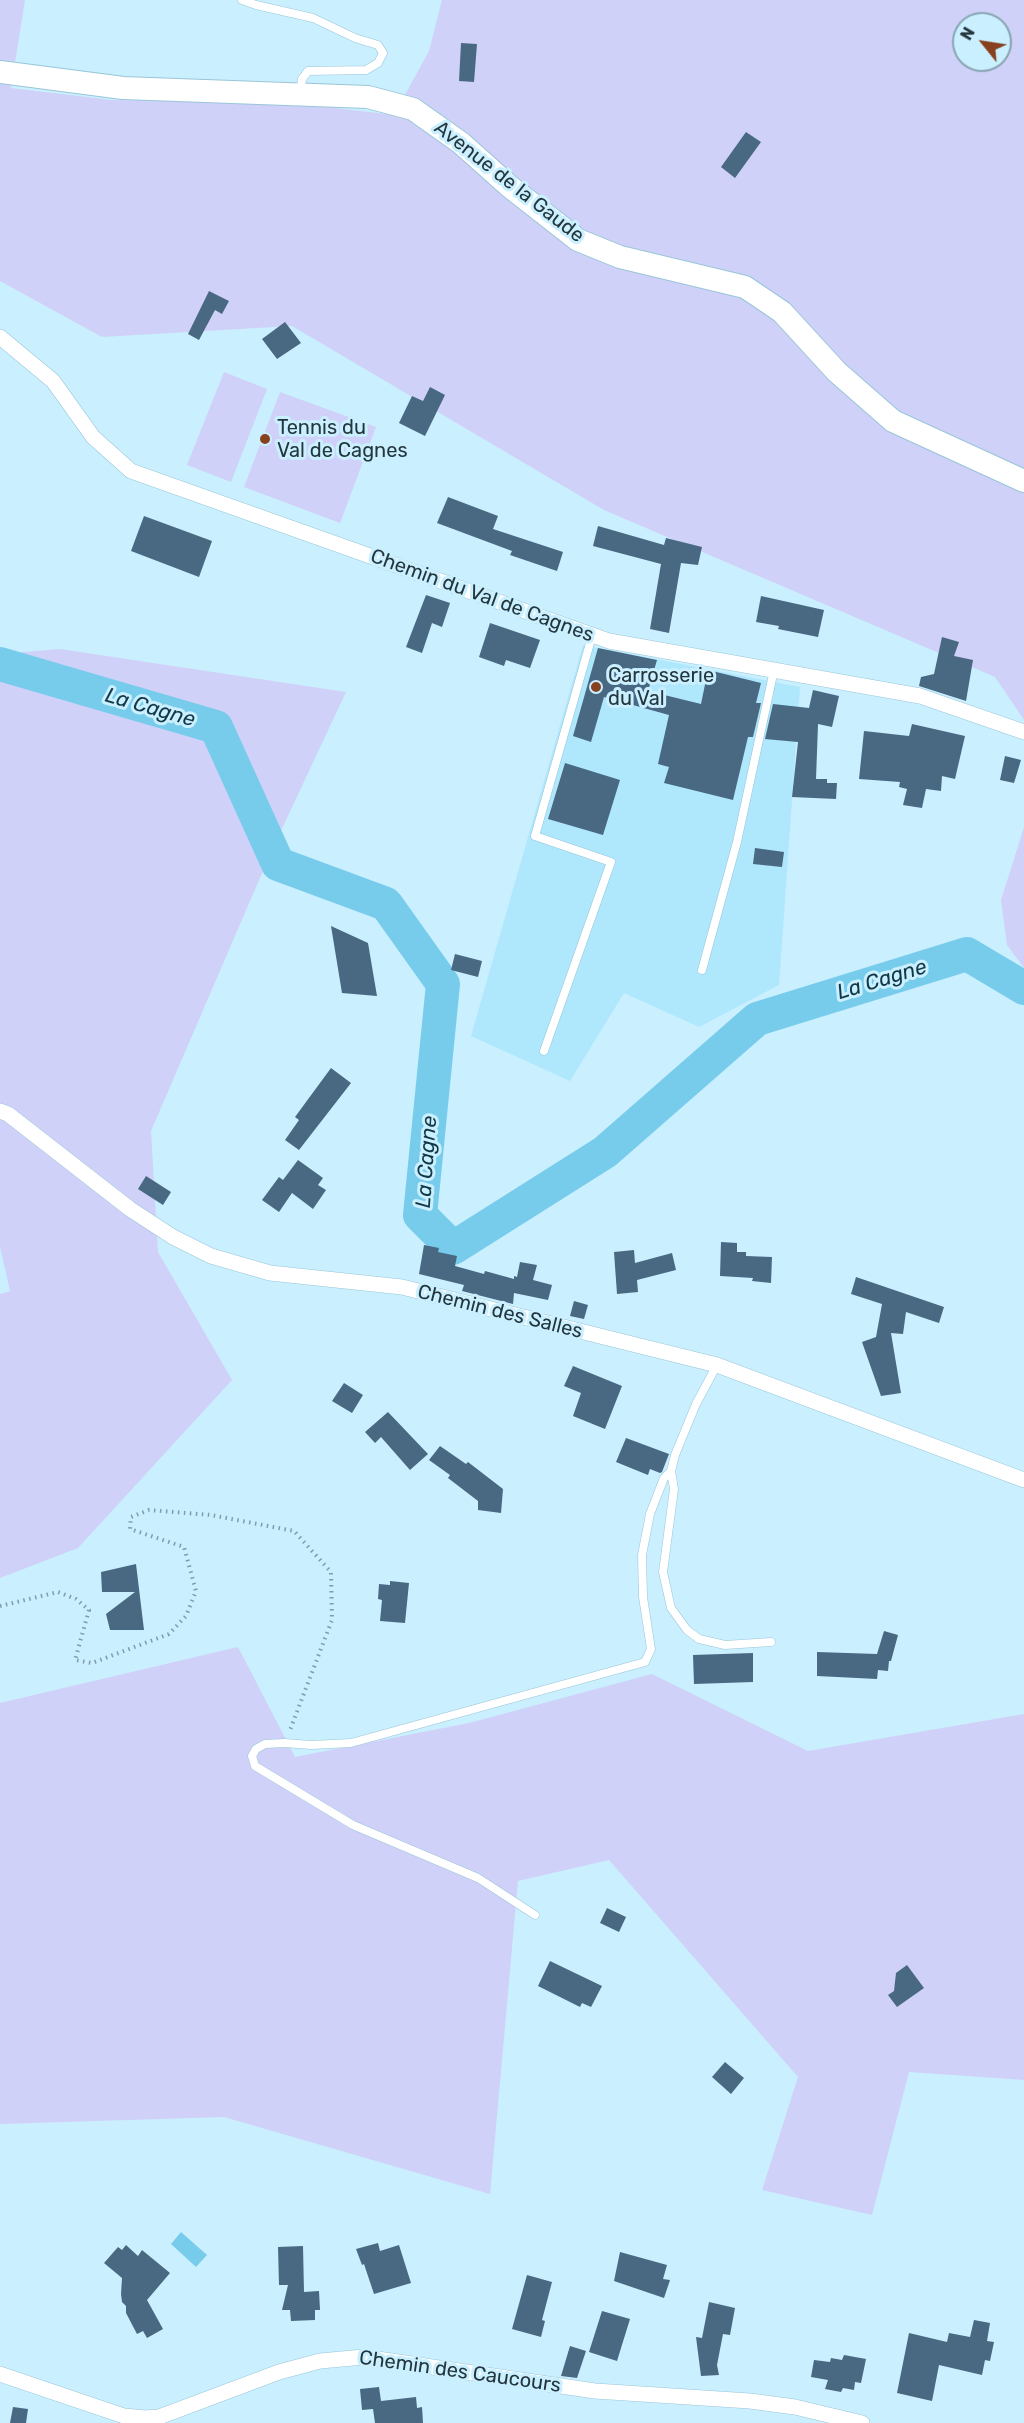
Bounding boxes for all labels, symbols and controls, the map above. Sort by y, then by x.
north arrow [952,12,1012,72]
text: N [957,24,979,43]
street label: Avenue de la Gaude [429,116,589,248]
place label: Tennis du Val de Cagnes [277,416,408,463]
marker: Tennis du Val de Cagnes [258,432,272,446]
street label: Chemin du Val de Cagnes [367,544,597,648]
place label: Carrosserie du Val [608,664,714,711]
marker: Carrosserie du Val [589,680,603,694]
water label: La Cagne [102,683,198,733]
water label: La Cagne [834,954,930,1006]
water label: La Cagne [411,1115,443,1209]
street label: Chemin des Salles [415,1280,585,1344]
street label: Chemin des Caucours [358,2346,562,2398]

